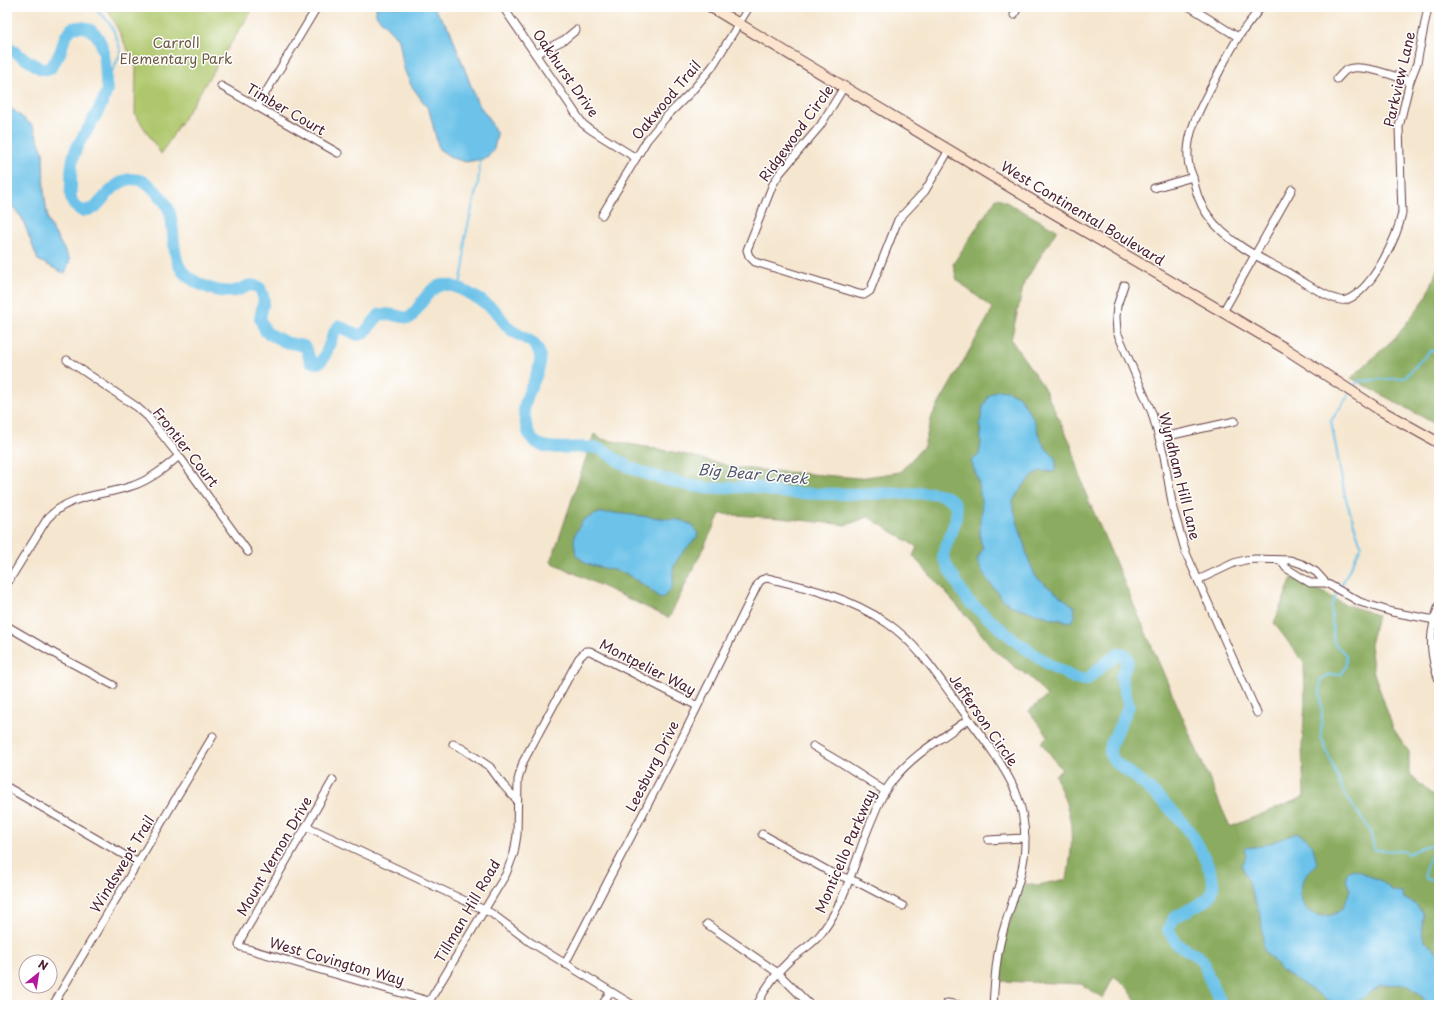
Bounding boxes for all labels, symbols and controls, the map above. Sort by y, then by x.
street label: Oakhurst Drive [528,25,604,121]
street label: Parkview Lane [1378,29,1420,129]
park label: Carroll Elementary Park [119,32,233,69]
street label: Oakwood Trail [626,56,706,144]
street label: Timber Court [242,78,330,140]
street label: Ridgewood Circle [754,80,838,186]
street label: West Continental Boulevard [997,156,1169,271]
street label: Frontier Court [148,403,224,492]
street label: Wyndham Hill Lane [1154,410,1206,542]
water label: Big Bear Creek [697,457,810,489]
street label: Montpelier Way [596,634,700,700]
street label: Jefferson Circle [944,670,1024,771]
street label: Leesburg Drive [620,717,684,815]
street label: Monticello Parkway [809,786,881,916]
street label: Mount Vernon Drive [231,792,317,920]
street label: Windswept Trail [85,811,159,917]
street label: Tillman Hill Road [429,856,505,966]
street label: West Covington Way [267,932,407,990]
north arrow [18,954,58,994]
text: N [35,955,52,975]

